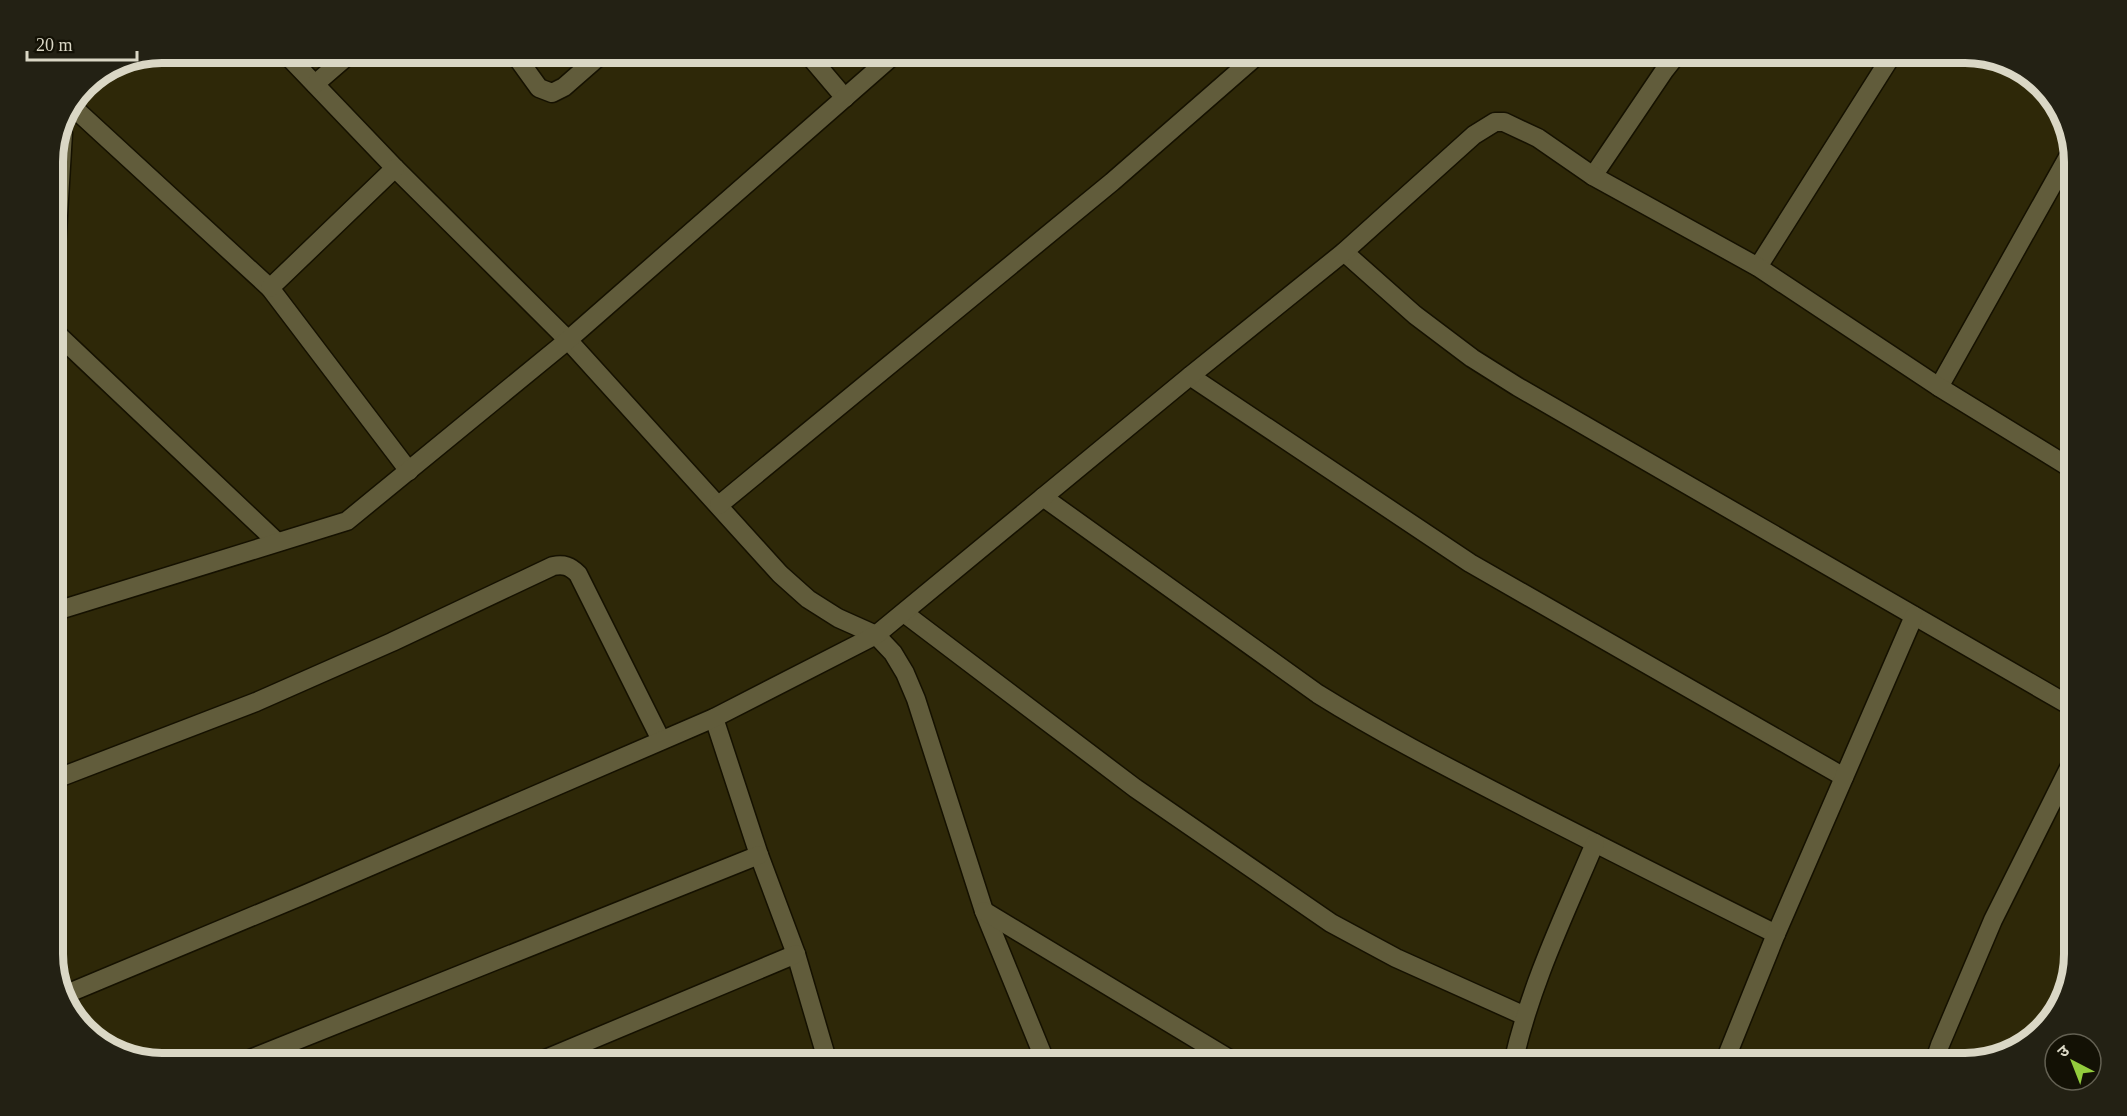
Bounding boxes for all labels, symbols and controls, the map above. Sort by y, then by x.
scale bar [27,24,136,62]
text: 20 m [36,35,73,55]
north arrow [2043,1032,2103,1092]
text: उ [2054,1041,2073,1061]

